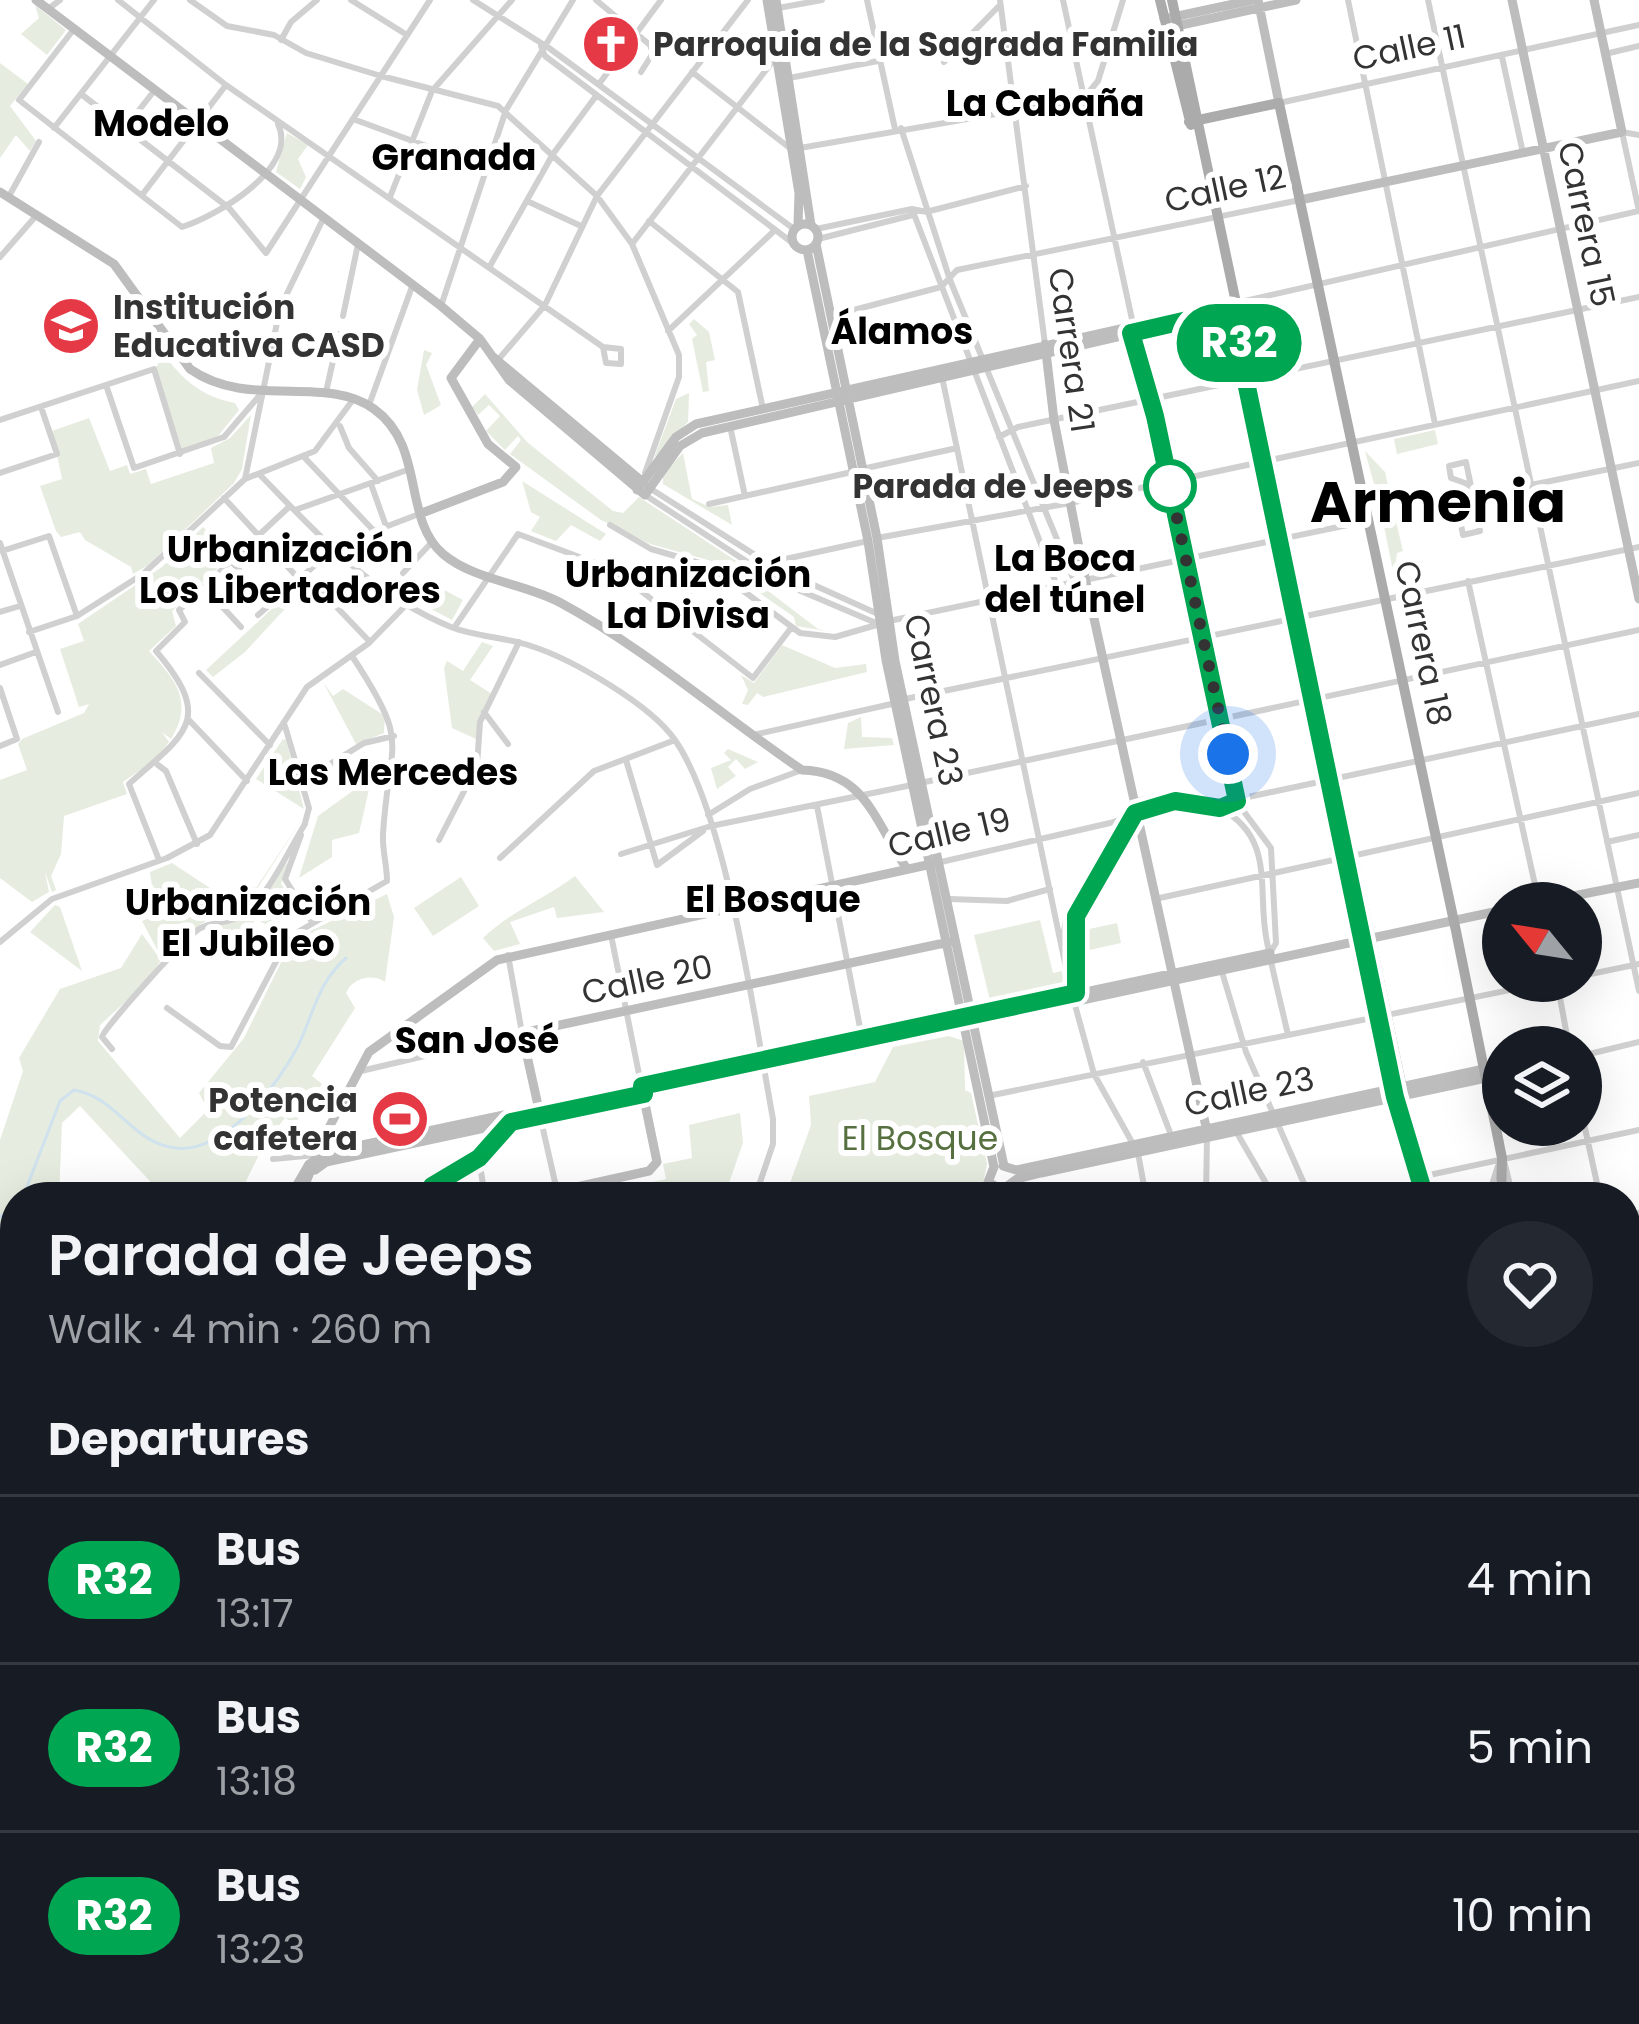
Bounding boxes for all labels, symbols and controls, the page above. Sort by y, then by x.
church icon: Parroquia de la Sagrada Familia [580,13,642,75]
street label: Calle 11 [1348,13,1470,82]
place label: Parroquia de la Sagrada Familia [653,21,1198,68]
district label: La Cabaña [946,78,1144,129]
district label: Modelo [93,98,229,149]
district label: Granada [372,132,536,183]
street label: Carrera 15 [1546,137,1627,311]
street label: Calle 12 [1160,153,1290,224]
street label: Carrera 21 [1037,265,1106,435]
place label: Institución Educativa CASD [113,284,385,369]
school or university icon: Institución Educativa CASD [40,295,102,357]
line badge: R32 [1170,304,1308,382]
district label: Álamos [831,306,973,357]
text: R32 [1201,313,1277,372]
marker: Parada de Jeeps [1145,461,1195,511]
district label: Armenia [1310,462,1566,542]
place label: Parada de Jeeps [852,463,1134,510]
district label: Urbanización Los Libertadores [139,524,441,616]
district label: La Boca del túnel [985,533,1145,625]
district label: Urbanización La Divisa [565,549,811,641]
street label: Carrera 18 [1383,556,1464,730]
street label: Carrera 23 [892,610,975,790]
your location [1198,724,1258,784]
district label: Las Mercedes [268,747,518,798]
street label: Calle 19 [883,796,1015,869]
district label: El Bosque [685,874,861,925]
district label: Urbanización El Jubileo [125,877,371,969]
north arrow [1482,882,1602,1002]
map controls [1482,882,1602,1146]
street label: Calle 20 [577,943,717,1016]
district label: San José [395,1015,559,1066]
button: layers [1482,1026,1602,1146]
street label: Calle 23 [1180,1055,1318,1128]
place label: Potencia cafetera [208,1077,358,1162]
sports icon: Potencia cafetera [369,1088,431,1150]
park label: El Bosque [842,1115,998,1162]
text: Parada de Jeeps [48,1215,534,1295]
button: heart [1467,1221,1593,1347]
text: Walk · 4 min · 260 m [48,1302,432,1357]
text: Departures [48,1408,310,1471]
text: Bus [216,1518,301,1581]
text: 4 min [1466,1548,1593,1611]
text: R32 [76,1550,152,1609]
text: 13:17 [216,1586,294,1641]
text: Bus [216,1686,301,1749]
text: 5 min [1467,1716,1593,1779]
text: R32 [76,1718,152,1777]
text: 13:18 [216,1754,297,1809]
text: Bus [216,1854,301,1917]
text: 10 min [1452,1884,1593,1947]
text: R32 [76,1886,152,1945]
text: 13:23 [216,1922,305,1977]

